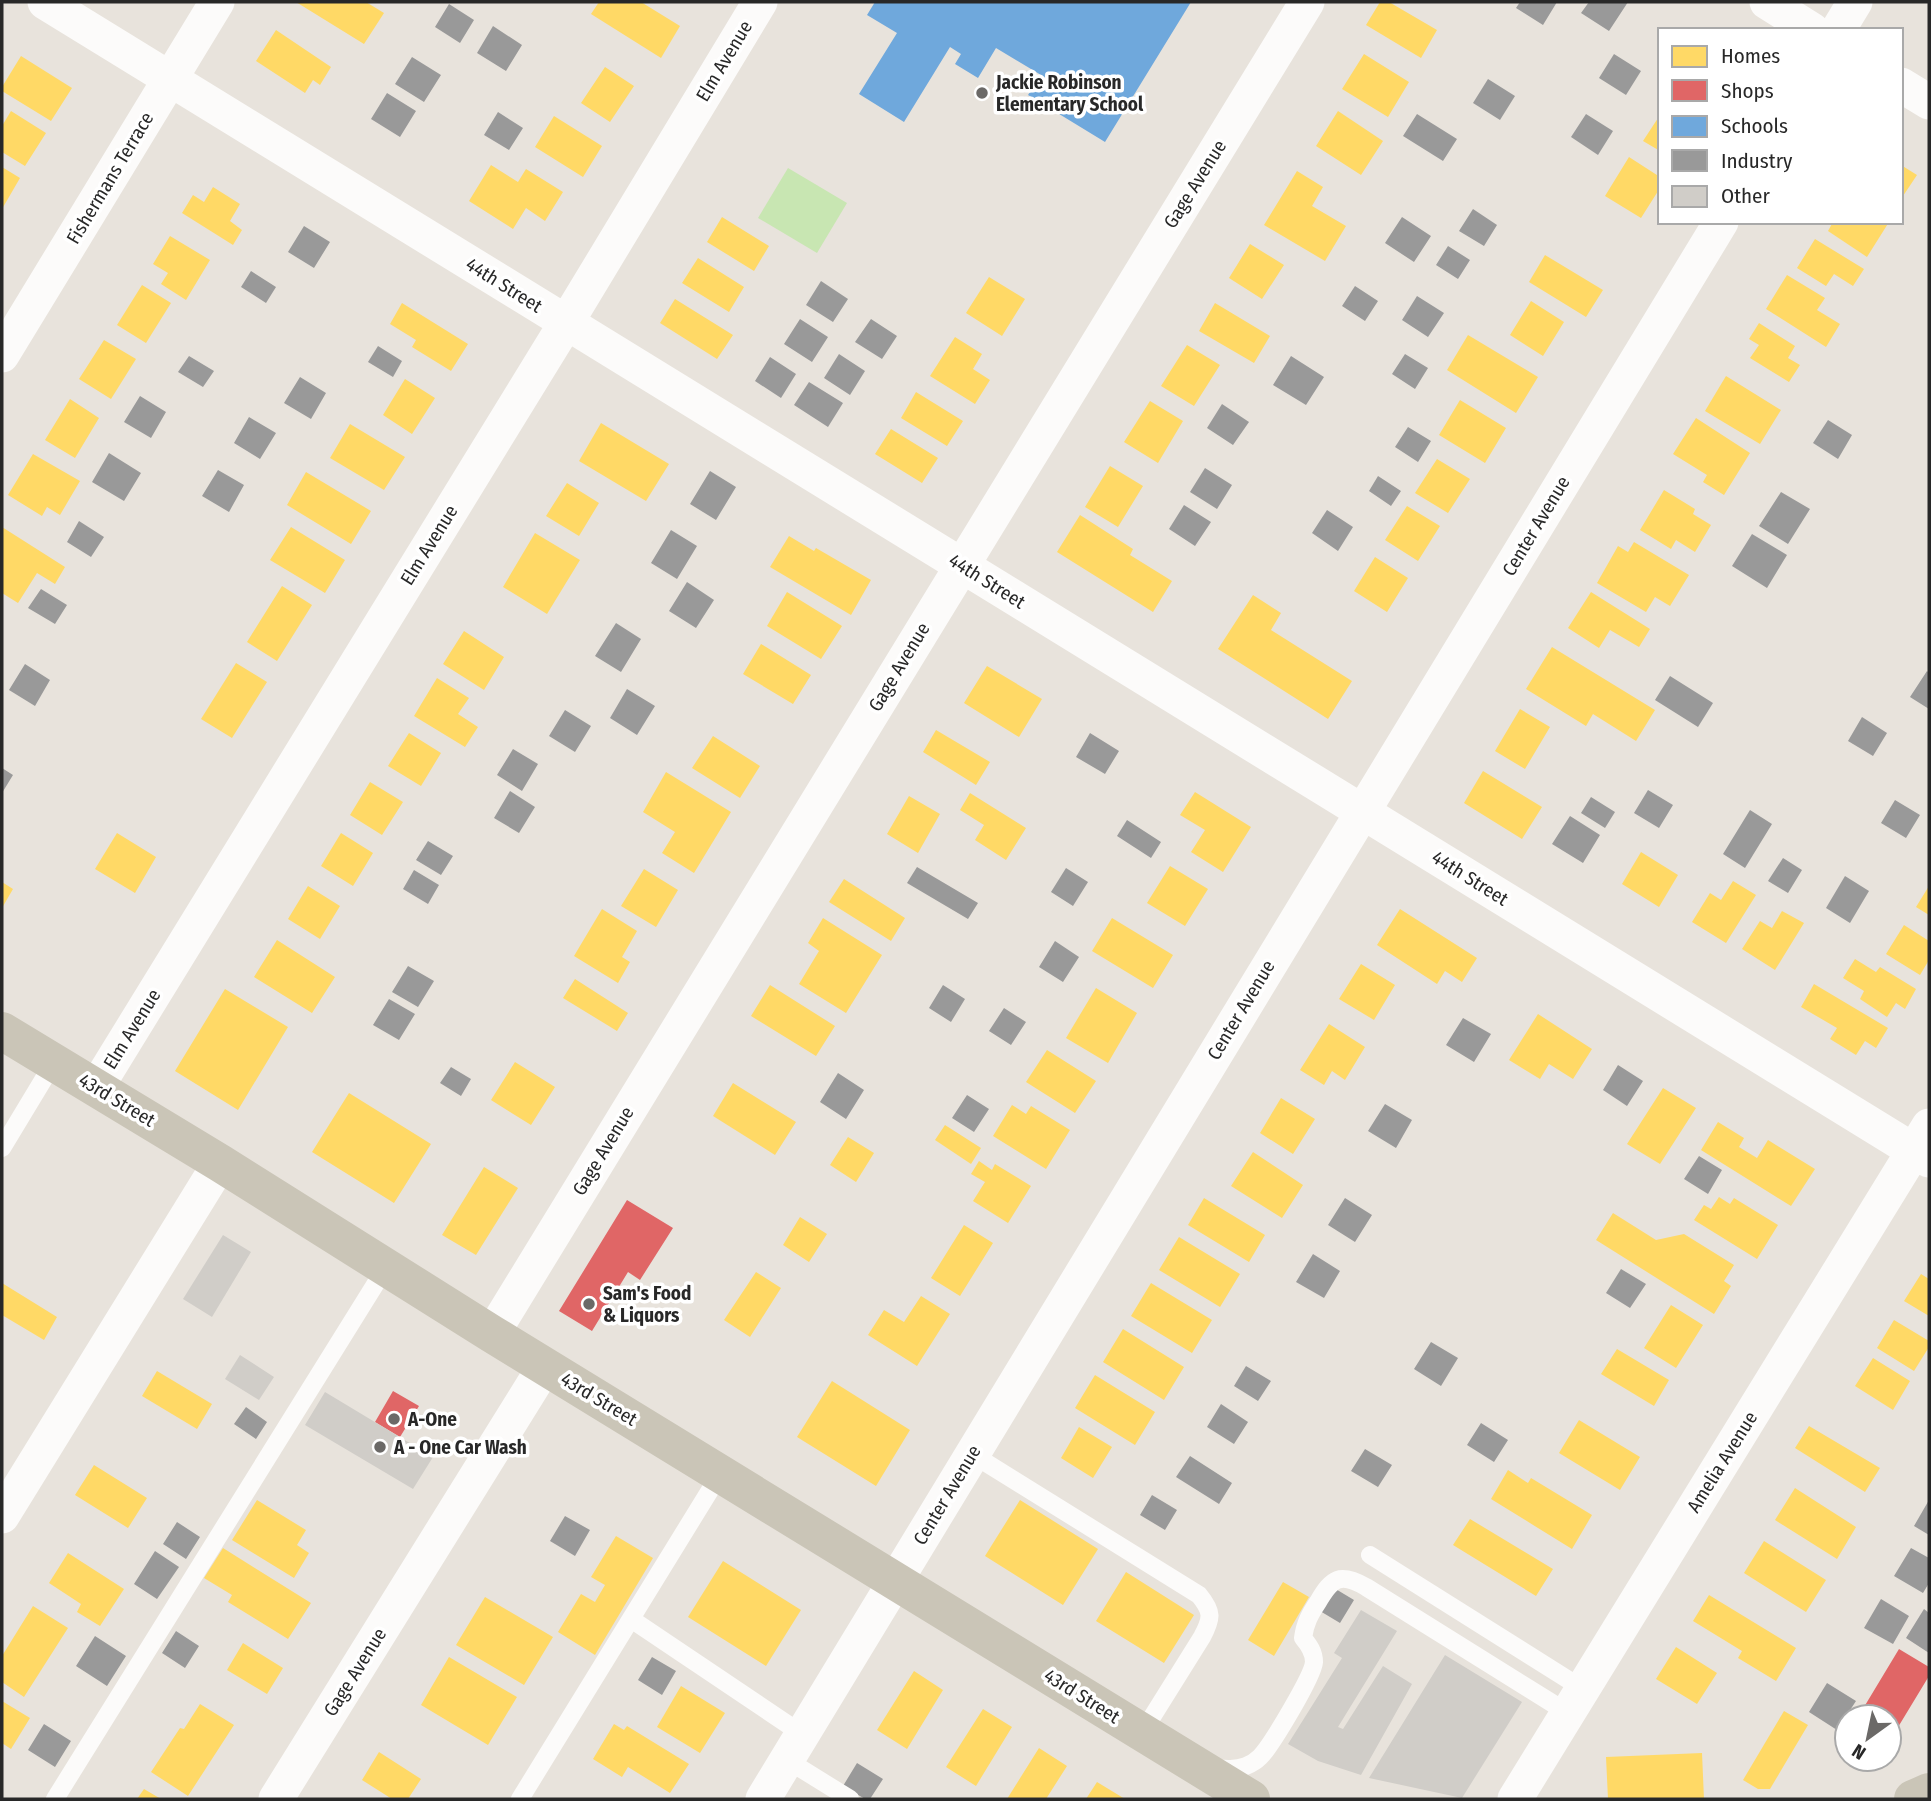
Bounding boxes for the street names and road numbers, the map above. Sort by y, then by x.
street label: Elm Avenue [691,17,757,105]
street label: Fishermans Terrace [62,108,158,248]
street label: Gage Avenue [1159,136,1231,232]
street label: 44th Street [462,253,547,318]
street label: Center Avenue [1497,472,1575,580]
street label: Elm Avenue [395,501,463,589]
street label: 44th Street [945,549,1030,614]
street label: Gage Avenue [863,618,935,716]
street label: 44th Street [1428,846,1513,911]
street label: Center Avenue [1202,956,1280,1064]
street label: Elm Avenue [98,985,166,1073]
street label: 43rd Street [75,1068,160,1132]
street label: Gage Avenue [567,1102,639,1200]
street label: 43rd Street [557,1367,642,1431]
street label: Amelia Avenue [1682,1407,1762,1517]
street label: Center Avenue [908,1441,986,1549]
street label: Gage Avenue [319,1624,391,1720]
street label: 43rd Street [1040,1664,1125,1729]

